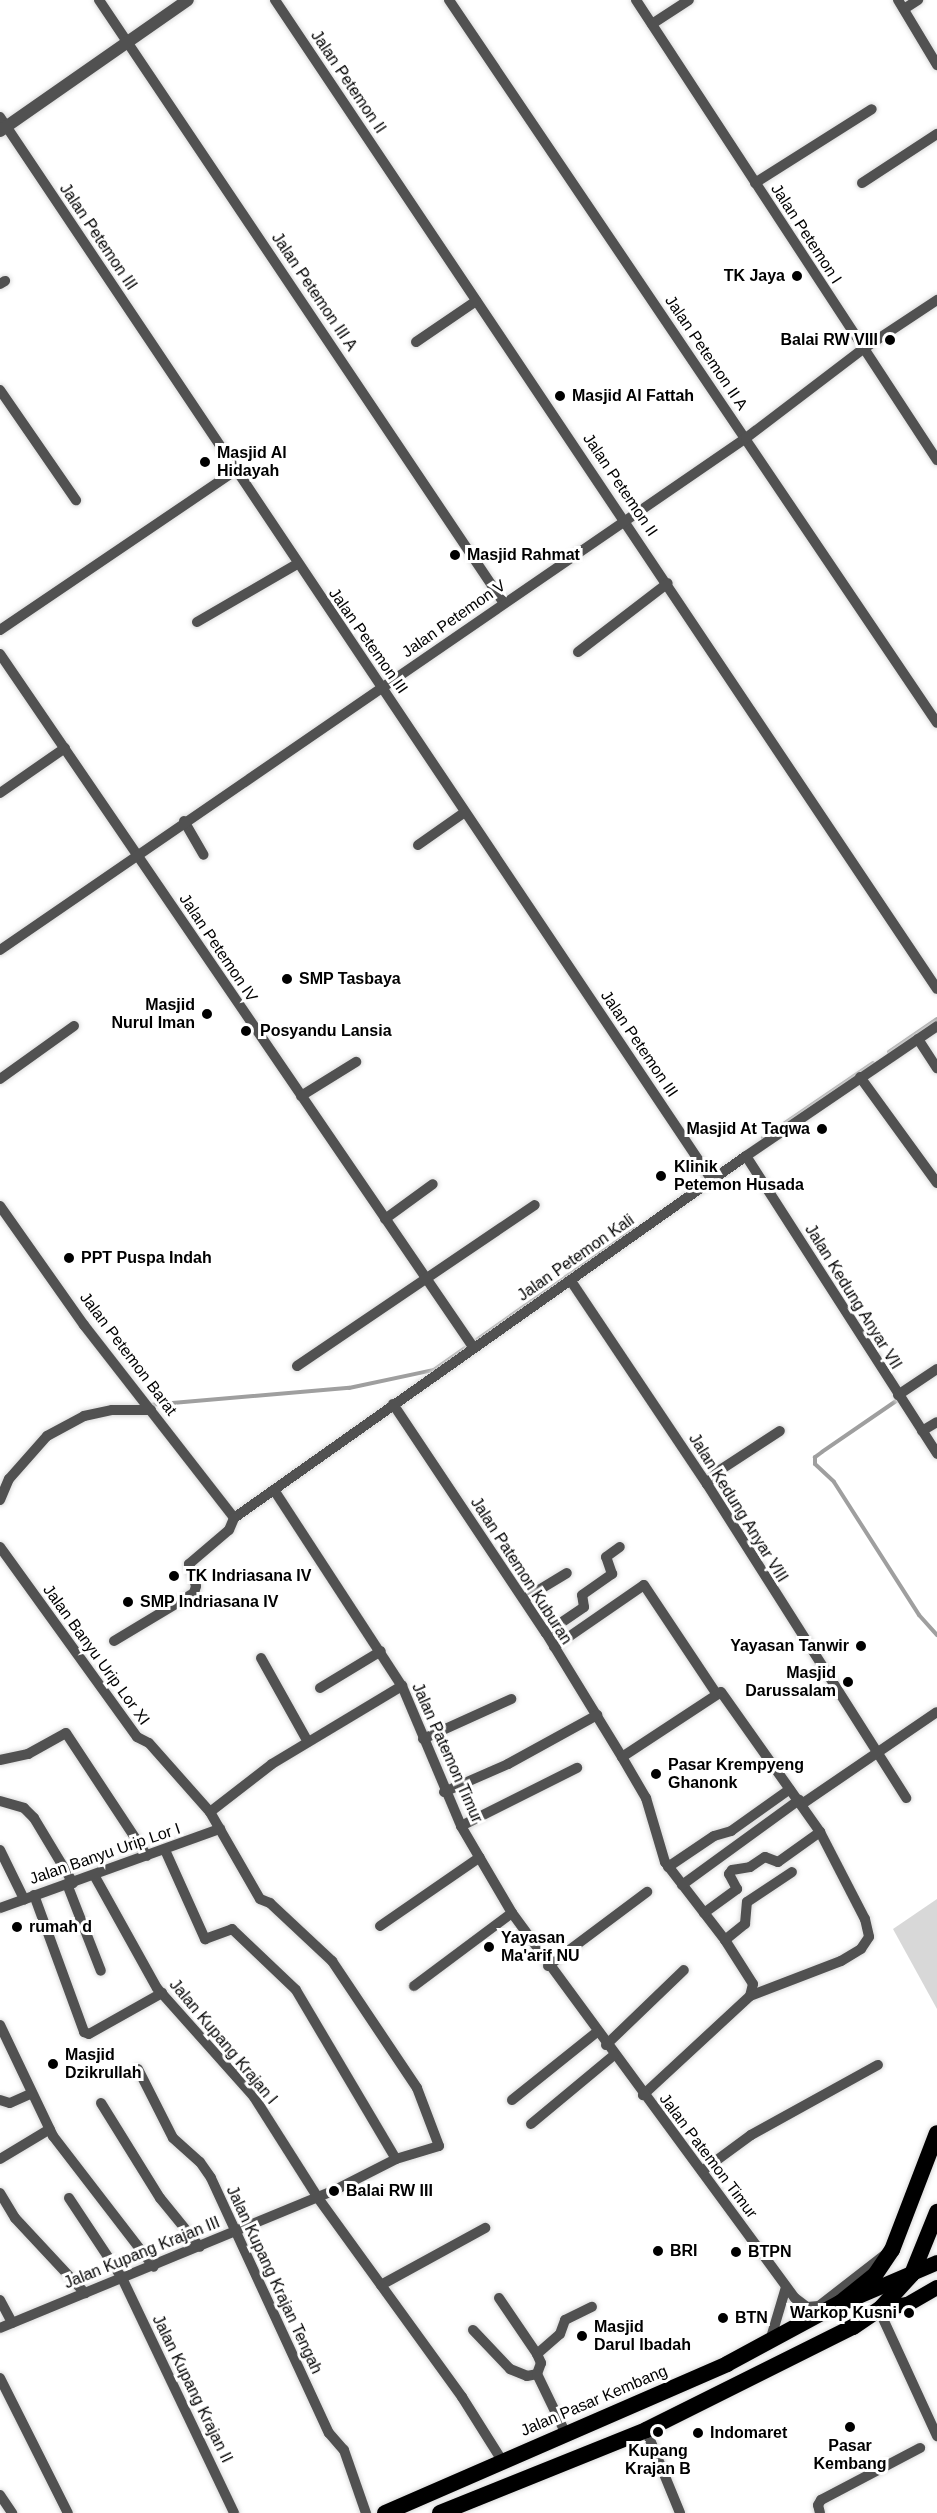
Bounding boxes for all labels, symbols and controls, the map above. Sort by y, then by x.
street label: Jalan Petemon II [306,27,390,137]
street label: Jalan Petemon III [55,180,141,294]
street label: Jalan Petemon I [766,180,846,288]
street label: Jalan Petemon III A [267,229,361,355]
place label: TK Jaya [724,266,785,286]
marker: TK Jaya [790,269,804,283]
street label: Jalan Petemon II A [660,292,752,414]
place label: Balai RW VIII [780,330,878,350]
marker: Balai RW VIII [883,333,897,347]
place label: Masjid Al Fattah [572,386,695,406]
marker: Masjid Al Fattah [553,389,567,403]
street label: Jalan Petemon II [578,430,662,540]
place label: Masjid Al Hidayah [217,443,287,481]
marker: Masjid Al Hidayah [198,455,212,469]
place label: Masjid Rahmat [467,545,580,565]
marker: Masjid Rahmat [448,548,462,562]
street label: Jalan Petemon V [399,576,509,662]
street label: Jalan Petemon III [324,584,412,698]
street label: Jalan Petemon IV [175,890,261,1006]
place label: SMP Tasbaya [299,969,401,989]
marker: SMP Tasbaya [280,972,294,986]
street label: Jalan Petemon III [596,987,682,1101]
place label: Masjid Nurul Iman [111,995,195,1033]
marker: Masjid Nurul Iman [200,1007,214,1021]
place label: Posyandu Lansia [260,1021,392,1041]
marker: Posyandu Lansia [237,1022,255,1040]
place label: Masjid At Taqwa [686,1119,810,1139]
marker: Masjid At Taqwa [815,1122,829,1136]
place label: Klinik Petemon Husada [674,1157,804,1195]
marker: Klinik Petemon Husada [652,1167,670,1185]
street label: Jalan Petemon Kali [514,1211,638,1305]
street label: Jalan Kedung Anyar VII [800,1221,906,1373]
place label: PPT Puspa Indah [81,1248,212,1268]
marker: PPT Puspa Indah [62,1251,76,1265]
street label: Jalan Petemon Barat [75,1289,181,1419]
street label: Jalan Kedung Anyar VIII [684,1430,792,1586]
street label: Jalan Patemon Kuburan [466,1494,576,1648]
place label: TK Indriasana IV [186,1566,311,1586]
marker: TK Indriasana IV [167,1569,181,1583]
street label: Jalan Banyu Urip Lor XI [39,1581,153,1729]
place label: SMP Indriasana IV [140,1592,279,1612]
marker: SMP Indriasana IV [121,1595,135,1609]
place label: Yayasan Tanwir [730,1636,849,1656]
marker: Yayasan Tanwir [854,1639,868,1653]
place label: Masjid Darussalam [745,1663,836,1701]
marker: Masjid Darussalam [841,1675,855,1689]
street label: Jalan Patemon Timur [407,1680,487,1826]
place label: Pasar Krempyeng Ghanonk [668,1755,804,1793]
marker: Pasar Krempyeng Ghanonk [649,1767,663,1781]
street label: Jalan Banyu Urip Lor I [27,1819,183,1889]
place label: rumah d [29,1917,92,1937]
marker: rumah d [10,1920,24,1934]
place label: Yayasan Ma'arif NU [501,1928,579,1966]
marker: Yayasan Ma'arif NU [482,1940,496,1954]
street label: Jalan Kupang Krajan I [165,1976,281,2108]
place label: Masjid Dzikrullah [65,2045,141,2083]
marker: Masjid Dzikrullah [46,2057,60,2071]
street label: Jalan Patemon Timur [655,2090,761,2222]
place label: Balai RW III [346,2181,433,2201]
street label: Jalan Kupang Krajan Tengah [222,2183,326,2377]
marker: Balai RW III [327,2184,341,2198]
street label: Jalan Kupang Krajan III [61,2213,223,2293]
place label: BRI [670,2241,698,2261]
place label: BTPN [748,2242,792,2262]
marker: BRI [651,2244,665,2258]
marker: BTPN [729,2245,743,2259]
place label: Warkop Kusni [790,2303,897,2323]
marker: Warkop Kusni [902,2306,916,2320]
place label: BTN [735,2308,768,2328]
marker: BTN [716,2311,730,2325]
street label: Jalan Kupang Krajan II [148,2312,236,2466]
place label: Masjid Darul Ibadah [594,2317,691,2355]
marker: Masjid Darul Ibadah [575,2329,589,2343]
street label: Jalan Pasar Kembang [518,2361,670,2441]
marker: Pasar Kembang [843,2420,857,2434]
place label: Indomaret [710,2423,787,2443]
marker: Kupang Krajan B [651,2425,665,2439]
marker: Indomaret [691,2426,705,2440]
place label: Pasar Kembang [814,2436,886,2474]
place label: Kupang Krajan B [625,2441,691,2479]

